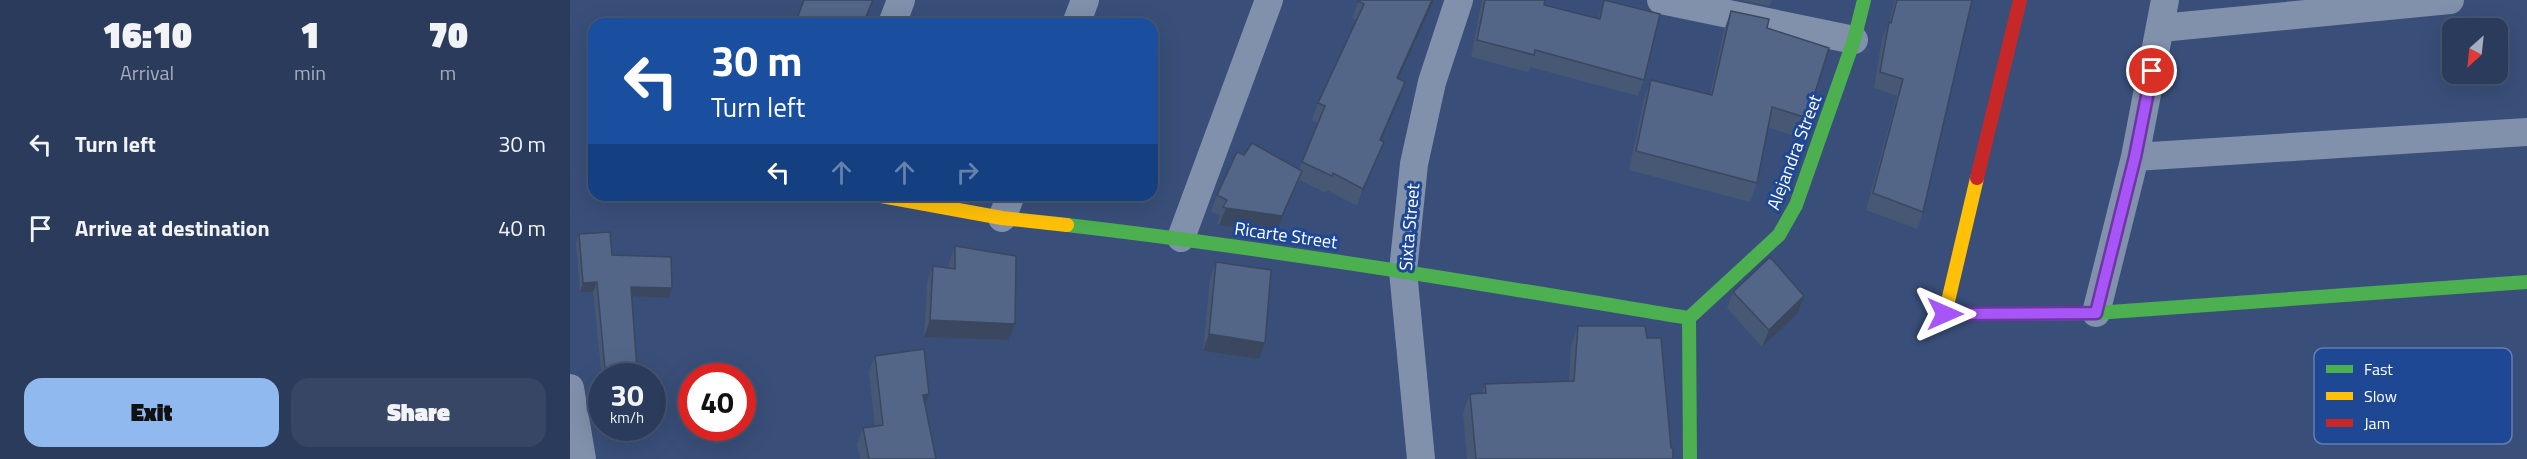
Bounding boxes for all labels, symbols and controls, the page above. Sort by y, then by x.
text: 16:10 [102,7,192,62]
text: 1 [300,7,320,62]
text: 70 [428,7,468,62]
north arrow [2442,18,2508,84]
map controls [2442,18,2508,84]
text: 30 m [711,28,803,92]
icon: left [612,42,690,120]
pin [2126,45,2177,96]
icon: arrive [2135,54,2168,87]
text: Arrival [120,57,174,88]
text: min [294,57,326,88]
text: m [440,57,456,88]
text: Turn left [711,86,805,127]
street label: Alejandra Street [1760,90,1829,214]
text: Turn left [75,127,156,161]
text: 30 m [498,127,546,161]
icon: left [24,128,57,161]
icon: left [762,156,795,189]
icon: ahead [825,156,858,189]
icon: ahead [888,156,921,189]
icon: right [951,156,984,189]
street label: Sixta Street [1392,182,1426,272]
text: Arrive at destination [75,211,270,245]
text: 40 m [498,211,546,245]
icon: arrive [24,212,57,245]
street label: Ricarte Street [1233,214,1340,256]
position arrow [1913,282,1977,346]
legend [2314,348,2512,444]
text: Fast [2364,357,2393,381]
speed limit sign: 40 [678,363,756,441]
text: 30 [610,372,644,418]
button: Exit [24,378,279,447]
button: Share [291,378,546,447]
text: Slow [2364,384,2397,408]
text: km/h [610,406,644,429]
text: Jam [2364,411,2390,435]

